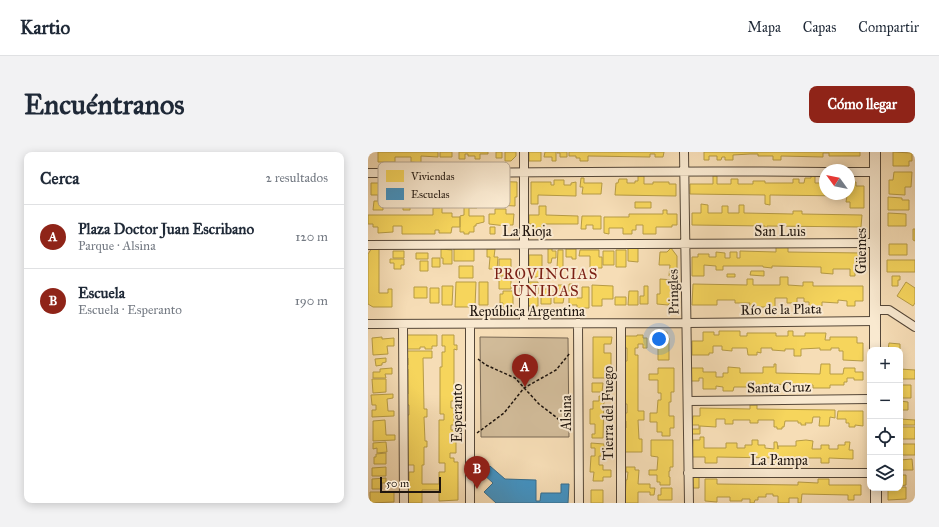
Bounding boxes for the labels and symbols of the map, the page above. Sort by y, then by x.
legend [378,162,510,208]
north arrow [819,164,855,200]
text: Viviendas [410,170,455,183]
text: Escuelas [411,188,450,201]
street label: La Rioja [502,223,552,240]
street label: San Luis [754,223,806,240]
street label: Güemes [853,228,870,274]
district label: PROVINCIAS UNIDAS [494,265,598,300]
street label: Pringles [665,269,682,315]
street label: Río de la Plata [740,300,822,319]
street label: República Argentina [469,303,585,320]
your location [649,329,669,349]
pin: A [512,354,538,387]
street label: Tierra del Fuego [600,366,617,460]
street label: Santa Cruz [747,378,812,397]
street label: Esperanto [449,384,466,442]
street label: Alsina [558,395,575,432]
street label: La Pampa [750,452,808,469]
pin: B [464,456,490,489]
scale bar [380,475,441,494]

